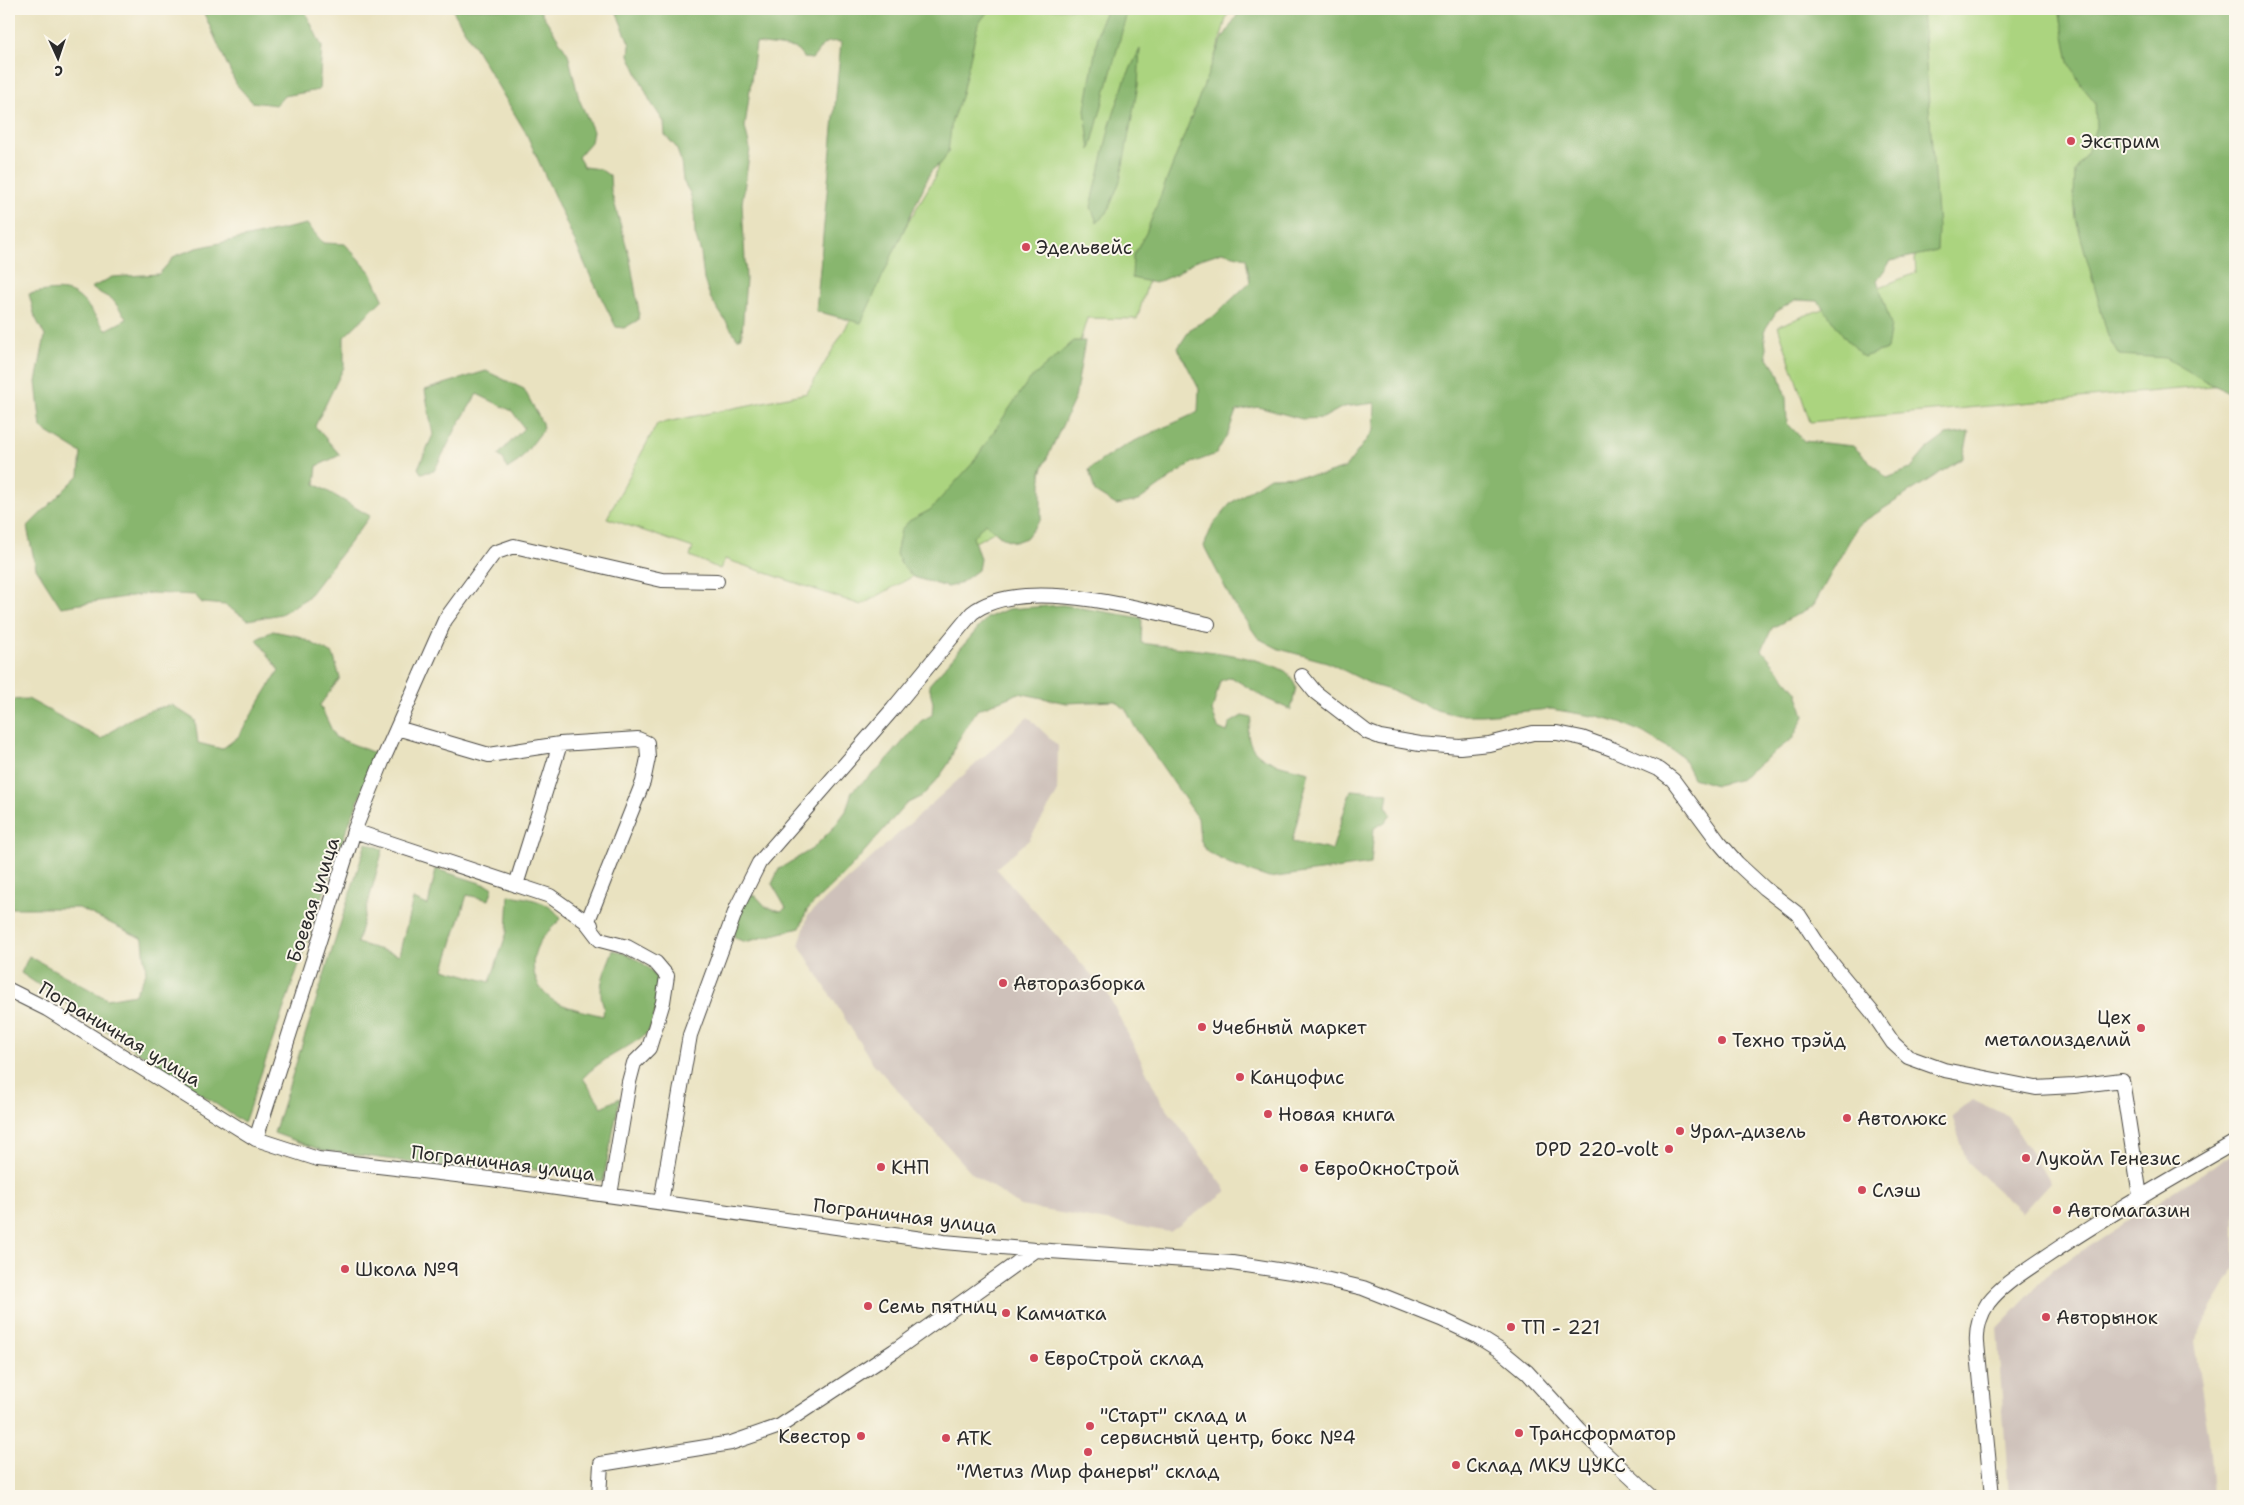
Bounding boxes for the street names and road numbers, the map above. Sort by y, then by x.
street label: Боевая улица [281,834,345,966]
street label: Пограничная улица [34,976,206,1092]
street label: Пограничная улица [410,1139,597,1187]
street label: Пограничная улица [812,1192,999,1240]

